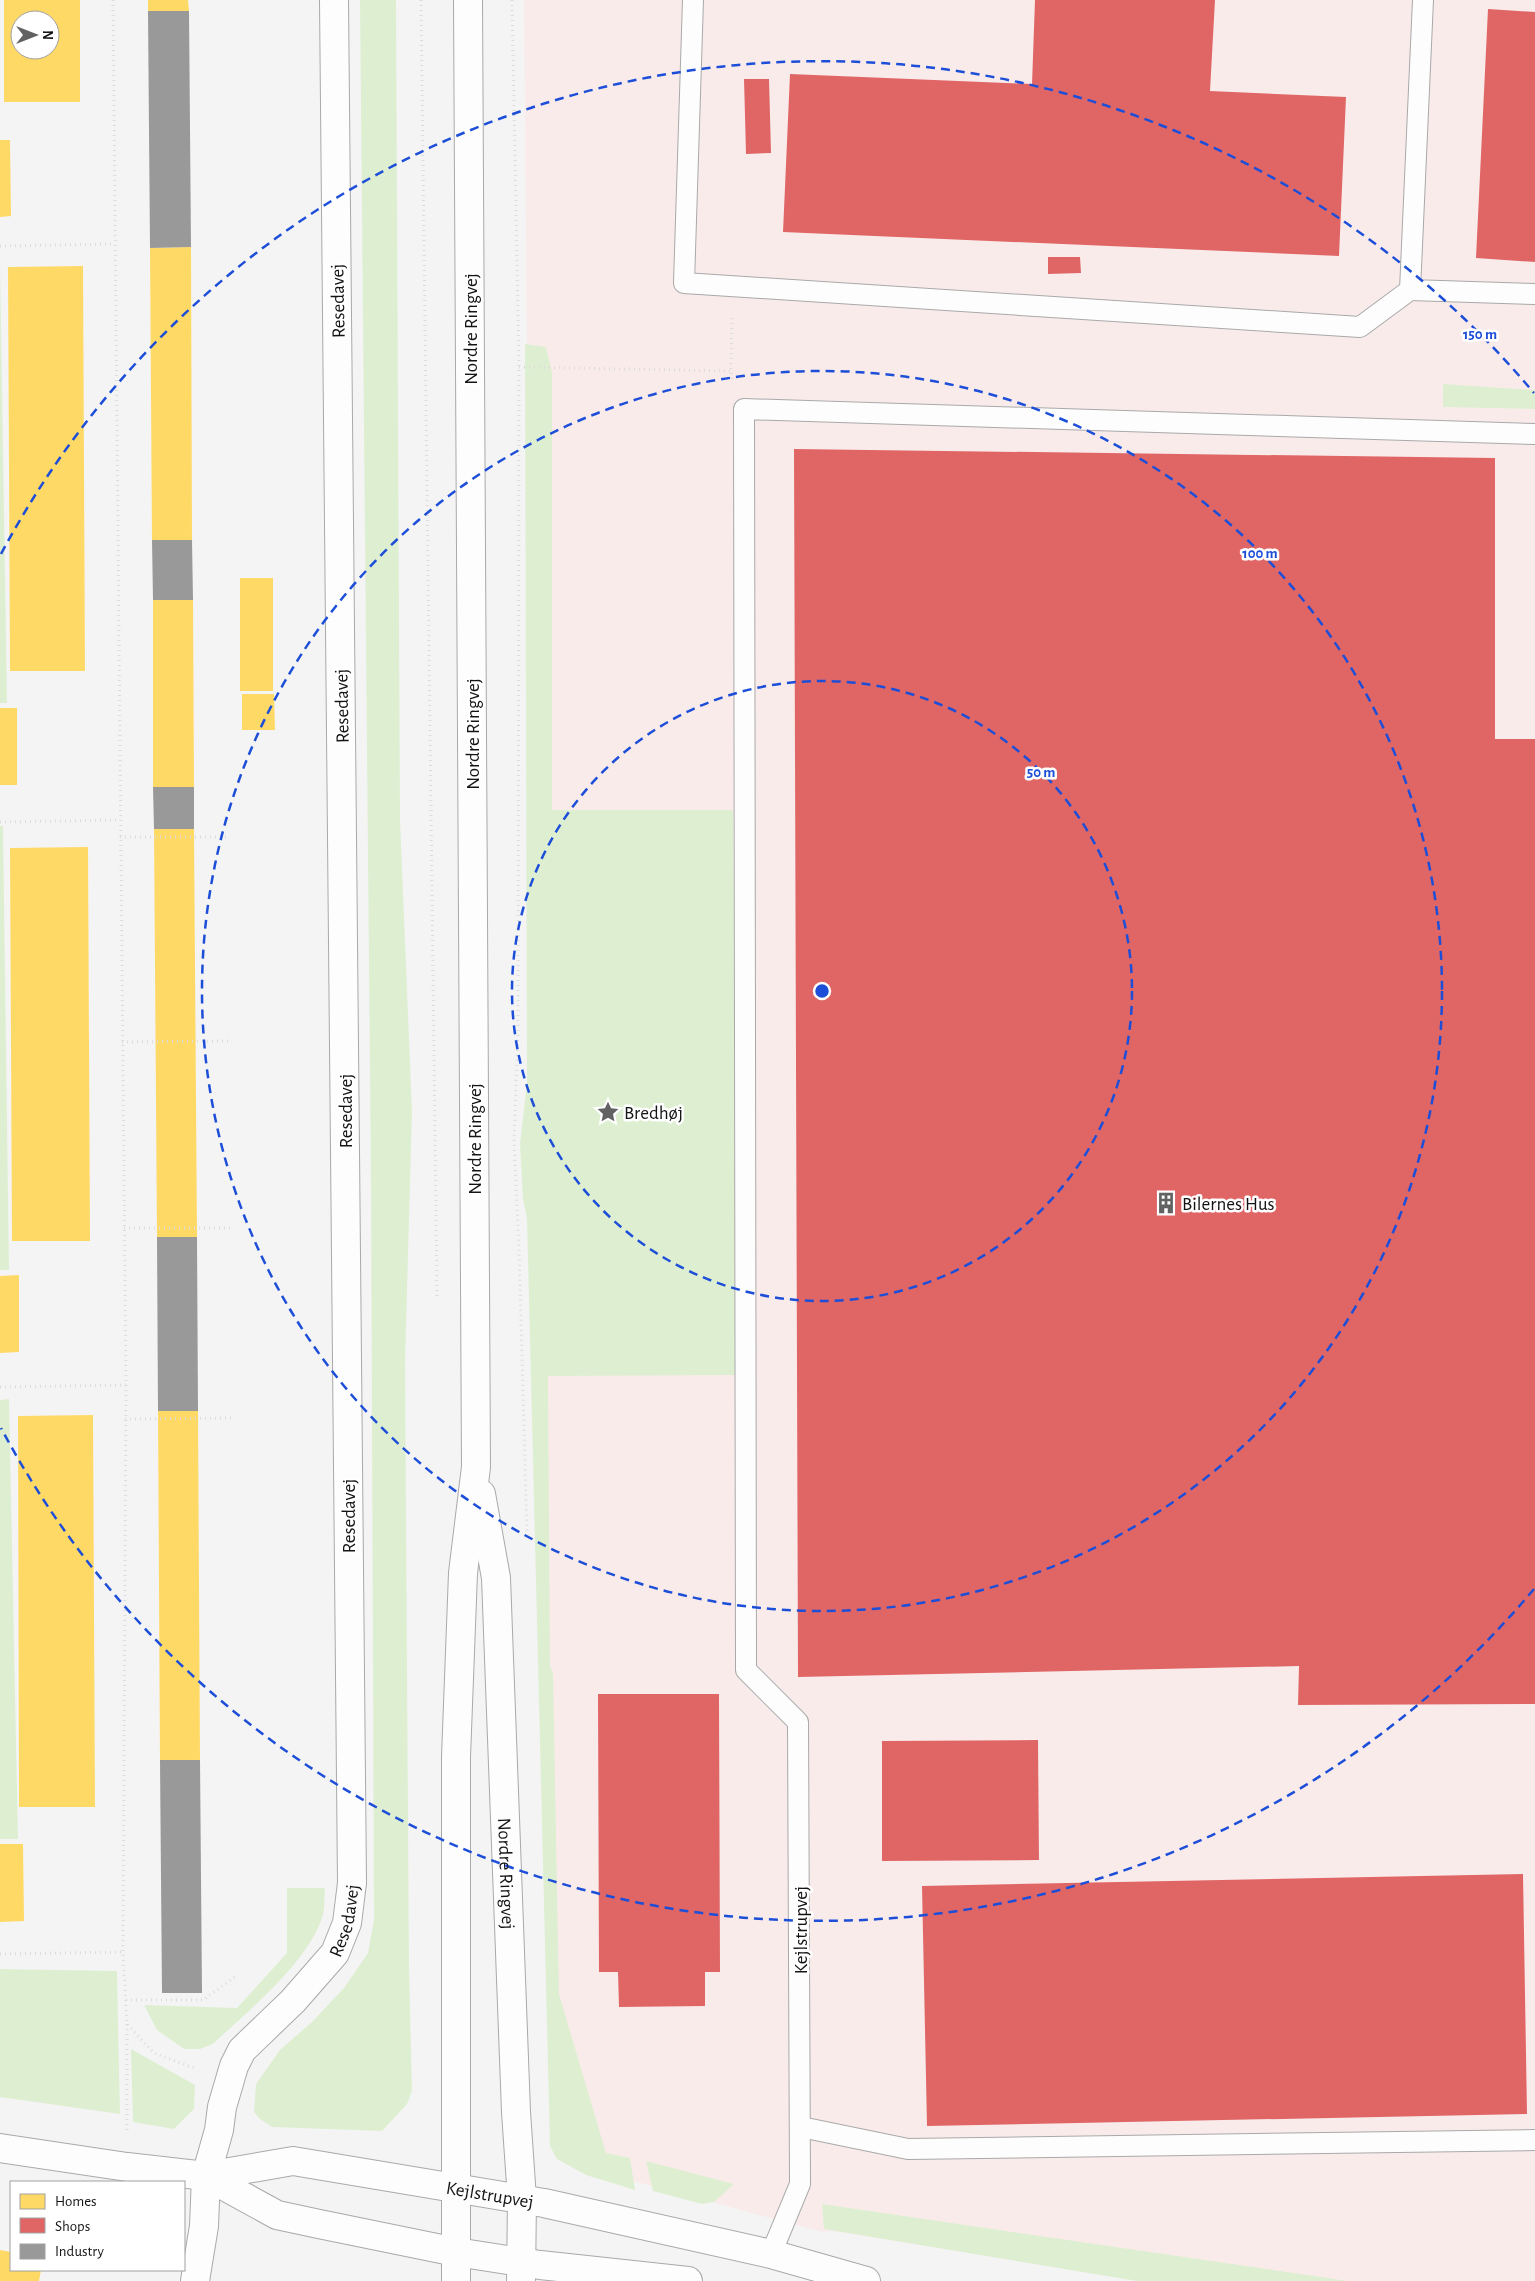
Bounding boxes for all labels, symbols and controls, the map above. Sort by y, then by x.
north arrow [10,10,60,60]
text: N [40,30,54,40]
street label: Resedavej [328,264,349,338]
street label: Nordre Ringvej [462,273,481,385]
text: 150 m [1463,327,1497,342]
text: 100 m [1242,546,1278,561]
street label: Resedavej [332,669,353,743]
street label: Nordre Ringvej [464,678,483,790]
text: 50 m [1027,765,1055,780]
centre of rings [813,982,831,1000]
street label: Resedavej [337,1074,356,1148]
street label: Nordre Ringvej [466,1083,485,1195]
place icon: Bredhøj [595,1099,621,1125]
place label: Bredhøj [624,1104,683,1123]
building icon: Bilernes Hus [1153,1190,1179,1216]
place label: Bilernes Hus [1182,1195,1275,1214]
street label: Resedavej [340,1479,359,1553]
street label: Nordre Ringvej [494,1817,517,1930]
street label: Resedavej [326,1883,363,1960]
street label: Kejlstrupvej [792,1886,811,1974]
street label: Kejlstrupvej [445,2179,535,2212]
legend [10,2181,185,2271]
text: Homes [55,2194,97,2209]
text: Shops [55,2219,90,2234]
text: Industry [55,2244,104,2259]

